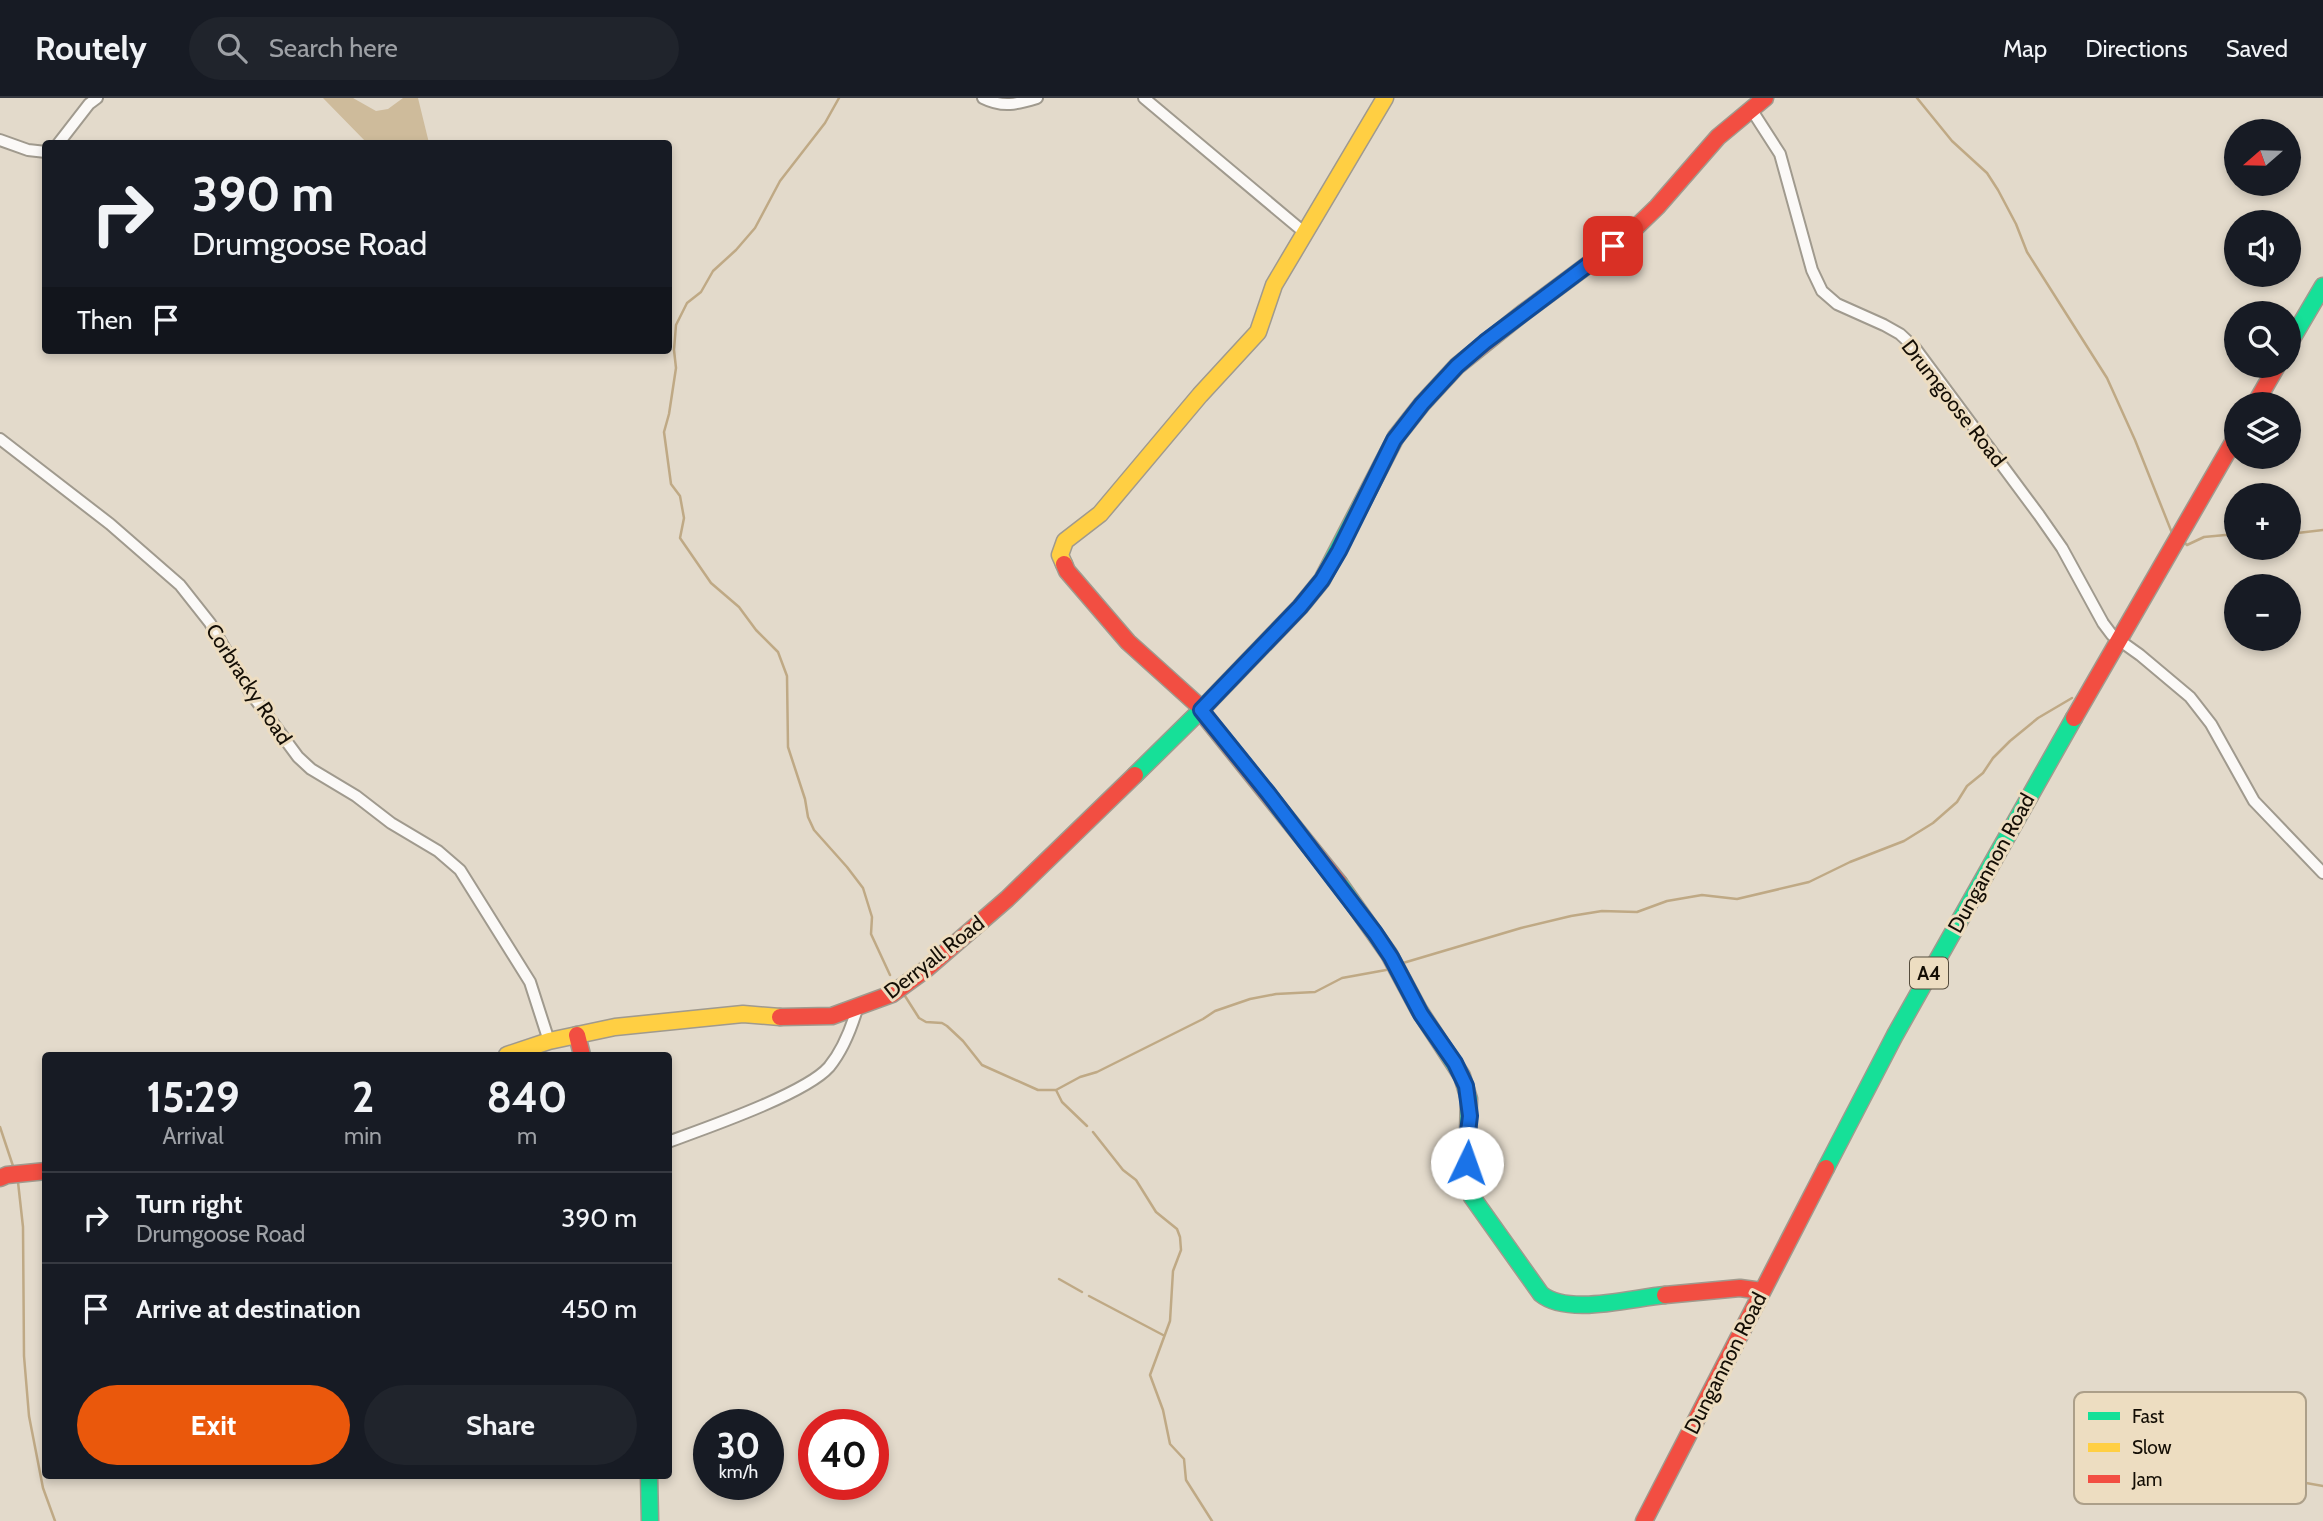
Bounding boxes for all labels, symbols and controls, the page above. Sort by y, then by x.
search box [189,17,679,80]
text: Routely [35,28,147,68]
icon: search [213,29,251,67]
text: Search here [269,32,398,64]
text: Map [2003,34,2047,63]
text: Directions [2085,34,2188,63]
text: Saved [2226,34,2288,63]
north arrow [2224,119,2301,196]
map controls [2224,119,2301,651]
text: 390 m [192,164,334,223]
icon: right [77,168,168,259]
button: sound [2224,210,2301,287]
pin [1583,216,1643,276]
text: Drumgoose Road [192,224,427,263]
icon: arrive [1594,227,1632,265]
icon: arrive [147,301,185,339]
button: search [2224,301,2301,378]
text: Then [77,304,133,336]
street label: Drumgoose Road [1897,334,2011,472]
button: layers [2224,392,2301,469]
button: + [2224,483,2301,560]
button: − [2224,574,2301,651]
street label: Corbracky Road [201,619,297,749]
street label: Dungannon Road [1942,789,2040,937]
street label: Derryall Road [879,910,989,1004]
road number: A4 [1910,958,1948,988]
text: 15:29 [146,1071,240,1123]
text: 2 [352,1071,374,1123]
text: 840 [486,1071,568,1123]
text: Arrival [162,1122,224,1150]
text: min [344,1122,382,1150]
text: m [517,1122,537,1150]
position arrow [1430,1126,1504,1200]
text: Turn right [136,1188,242,1220]
icon: right [77,1199,115,1237]
text: 390 m [561,1202,637,1234]
text: Drumgoose Road [136,1220,305,1248]
street label: Dungannon Road [1679,1288,1771,1438]
icon: arrive [77,1290,115,1328]
text: Arrive at destination [136,1293,361,1325]
text: 450 m [561,1293,637,1325]
button: Exit [77,1385,350,1465]
button: Share [364,1385,637,1465]
legend [2074,1392,2306,1504]
text: Fast [2132,1405,2165,1428]
speed limit sign: 40 [798,1409,889,1500]
text: 30 [717,1424,760,1467]
text: Slow [2132,1436,2172,1459]
text: km/h [719,1461,758,1483]
text: Jam [2131,1468,2162,1491]

